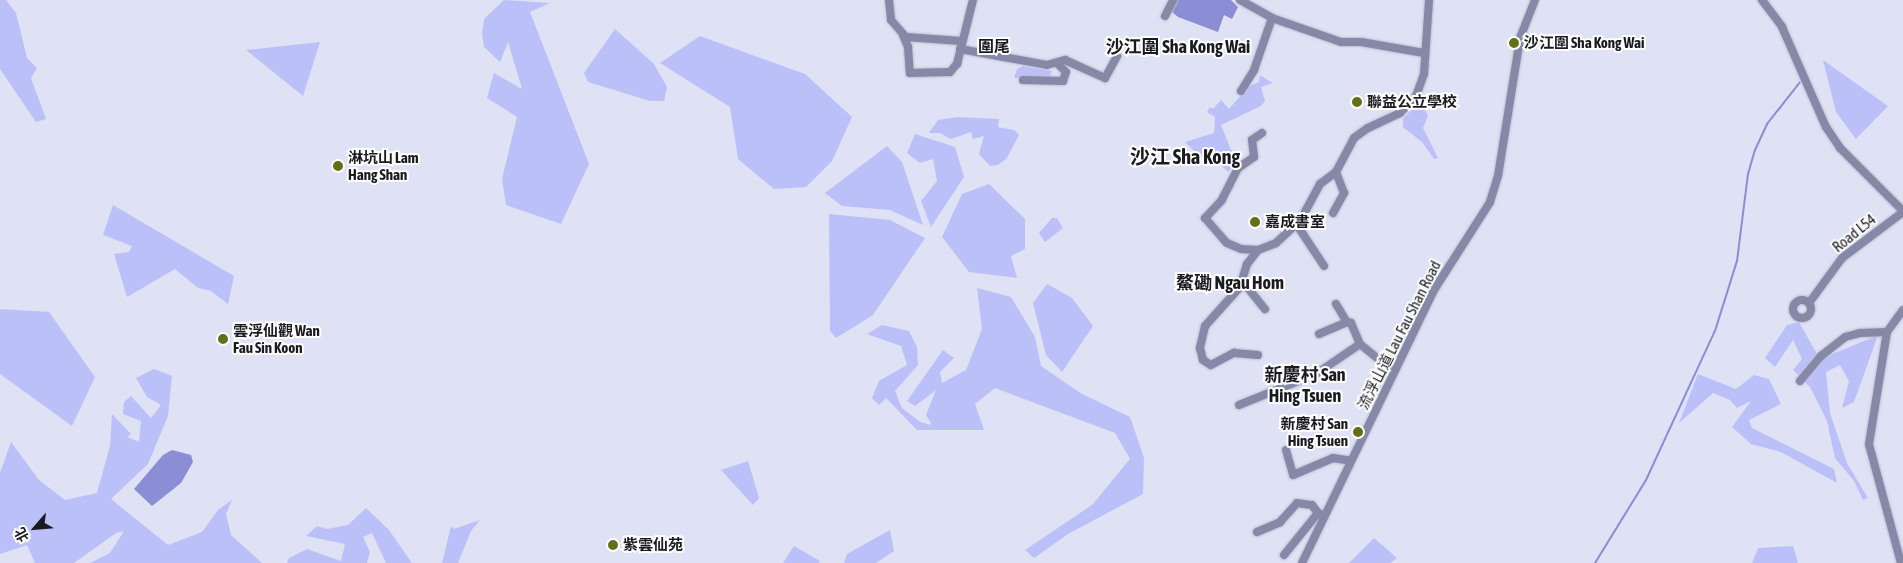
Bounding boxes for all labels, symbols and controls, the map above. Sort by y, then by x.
place label: 沙江圍 Sha Kong Wai [1524,34,1644,52]
district label: 圍尾 [978,36,1010,56]
district label: 沙江圍 Sha Kong Wai [1106,36,1250,58]
marker: 沙江圍 Sha Kong Wai [1508,37,1520,49]
place label: 聯益公立學校 [1367,93,1457,111]
marker: 聯益公立學校 [1351,96,1363,108]
district label: 沙江 Sha Kong [1130,144,1240,168]
place label: 淋坑山 Lam Hang Shan [348,148,419,183]
marker: 淋坑山 Lam Hang Shan [332,160,344,172]
street label: Road L54 [1829,210,1879,256]
place label: 嘉成書室 [1265,213,1325,231]
marker: 嘉成書室 [1249,216,1261,228]
street label: 流浮山道 Lau Fau Shan Road [1354,258,1444,412]
district label: 鰲磡 Ngau Hom [1176,272,1284,294]
place label: 雲浮仙觀 Wan Fau Sin Koon [233,321,320,356]
marker: 雲浮仙觀 Wan Fau Sin Koon [217,333,229,345]
district label: 新慶村 San Hing Tsuen [1264,365,1346,408]
place label: 新慶村 San Hing Tsuen [1280,414,1348,449]
marker: 新慶村 San Hing Tsuen [1352,426,1364,438]
north arrow [10,503,60,553]
text: 北 [11,525,32,545]
place label: 紫雲仙苑 [623,536,683,554]
marker: 紫雲仙苑 [607,539,619,551]

